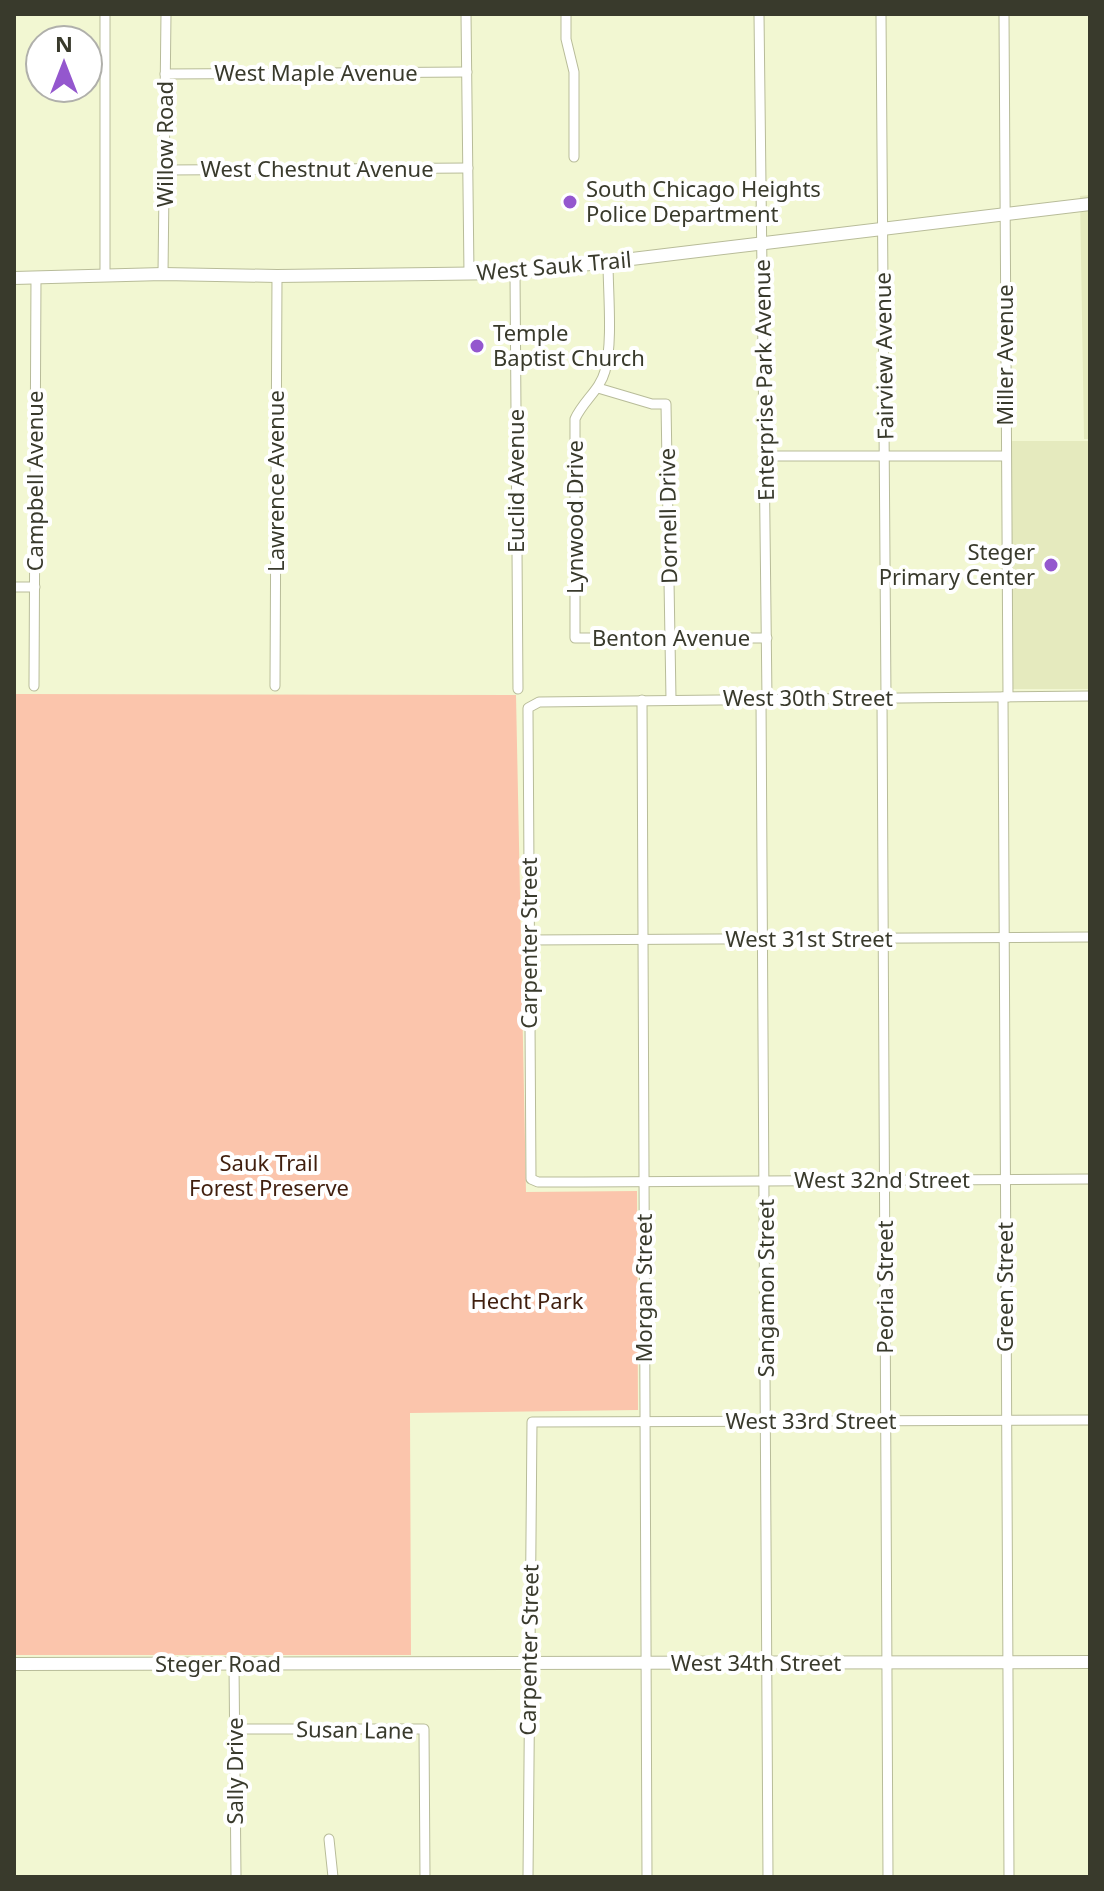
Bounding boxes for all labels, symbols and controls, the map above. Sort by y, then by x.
north arrow [24,24,104,104]
text: N [55,28,73,58]
street label: West Maple Avenue [214,57,418,87]
street label: Willow Road [149,81,179,207]
street label: West Chestnut Avenue [200,153,434,183]
place label: South Chicago Heights Police Department [586,173,821,228]
marker: South Chicago Heights Police Department [561,193,579,211]
street label: West Sauk Trail [475,243,633,287]
street label: Enterprise Park Avenue [746,259,780,501]
street label: Fairview Avenue [867,272,899,440]
street label: Miller Avenue [989,284,1019,426]
place label: Temple Baptist Church [493,317,645,372]
marker: Temple Baptist Church [468,337,486,355]
street label: Lawrence Avenue [260,390,290,572]
street label: Campbell Avenue [19,391,49,571]
street label: Euclid Avenue [500,409,530,553]
street label: Lynwood Drive [559,440,589,594]
street label: Dornell Drive [651,448,683,584]
place label: Steger Primary Center [879,536,1035,591]
marker: Steger Primary Center [1042,556,1060,574]
street label: Benton Avenue [592,622,750,652]
street label: West 30th Street [723,682,893,712]
street label: Carpenter Street [513,857,543,1029]
street label: West 31st Street [725,923,893,953]
park label: Sauk Trail Forest Preserve [189,1147,349,1202]
street label: West 32nd Street [794,1164,970,1194]
street label: Sangamon Street [750,1199,780,1377]
street label: Morgan Street [628,1214,658,1362]
street label: Peoria Street [869,1220,899,1354]
street label: Green Street [989,1222,1019,1352]
park label: Hecht Park [470,1285,584,1315]
street label: West 33rd Street [725,1405,897,1435]
street label: Carpenter Street [512,1564,544,1736]
street label: West 34th Street [671,1647,841,1677]
street label: Steger Road [155,1648,281,1678]
street label: Susan Lane [296,1713,414,1745]
street label: Sally Drive [219,1717,249,1825]

